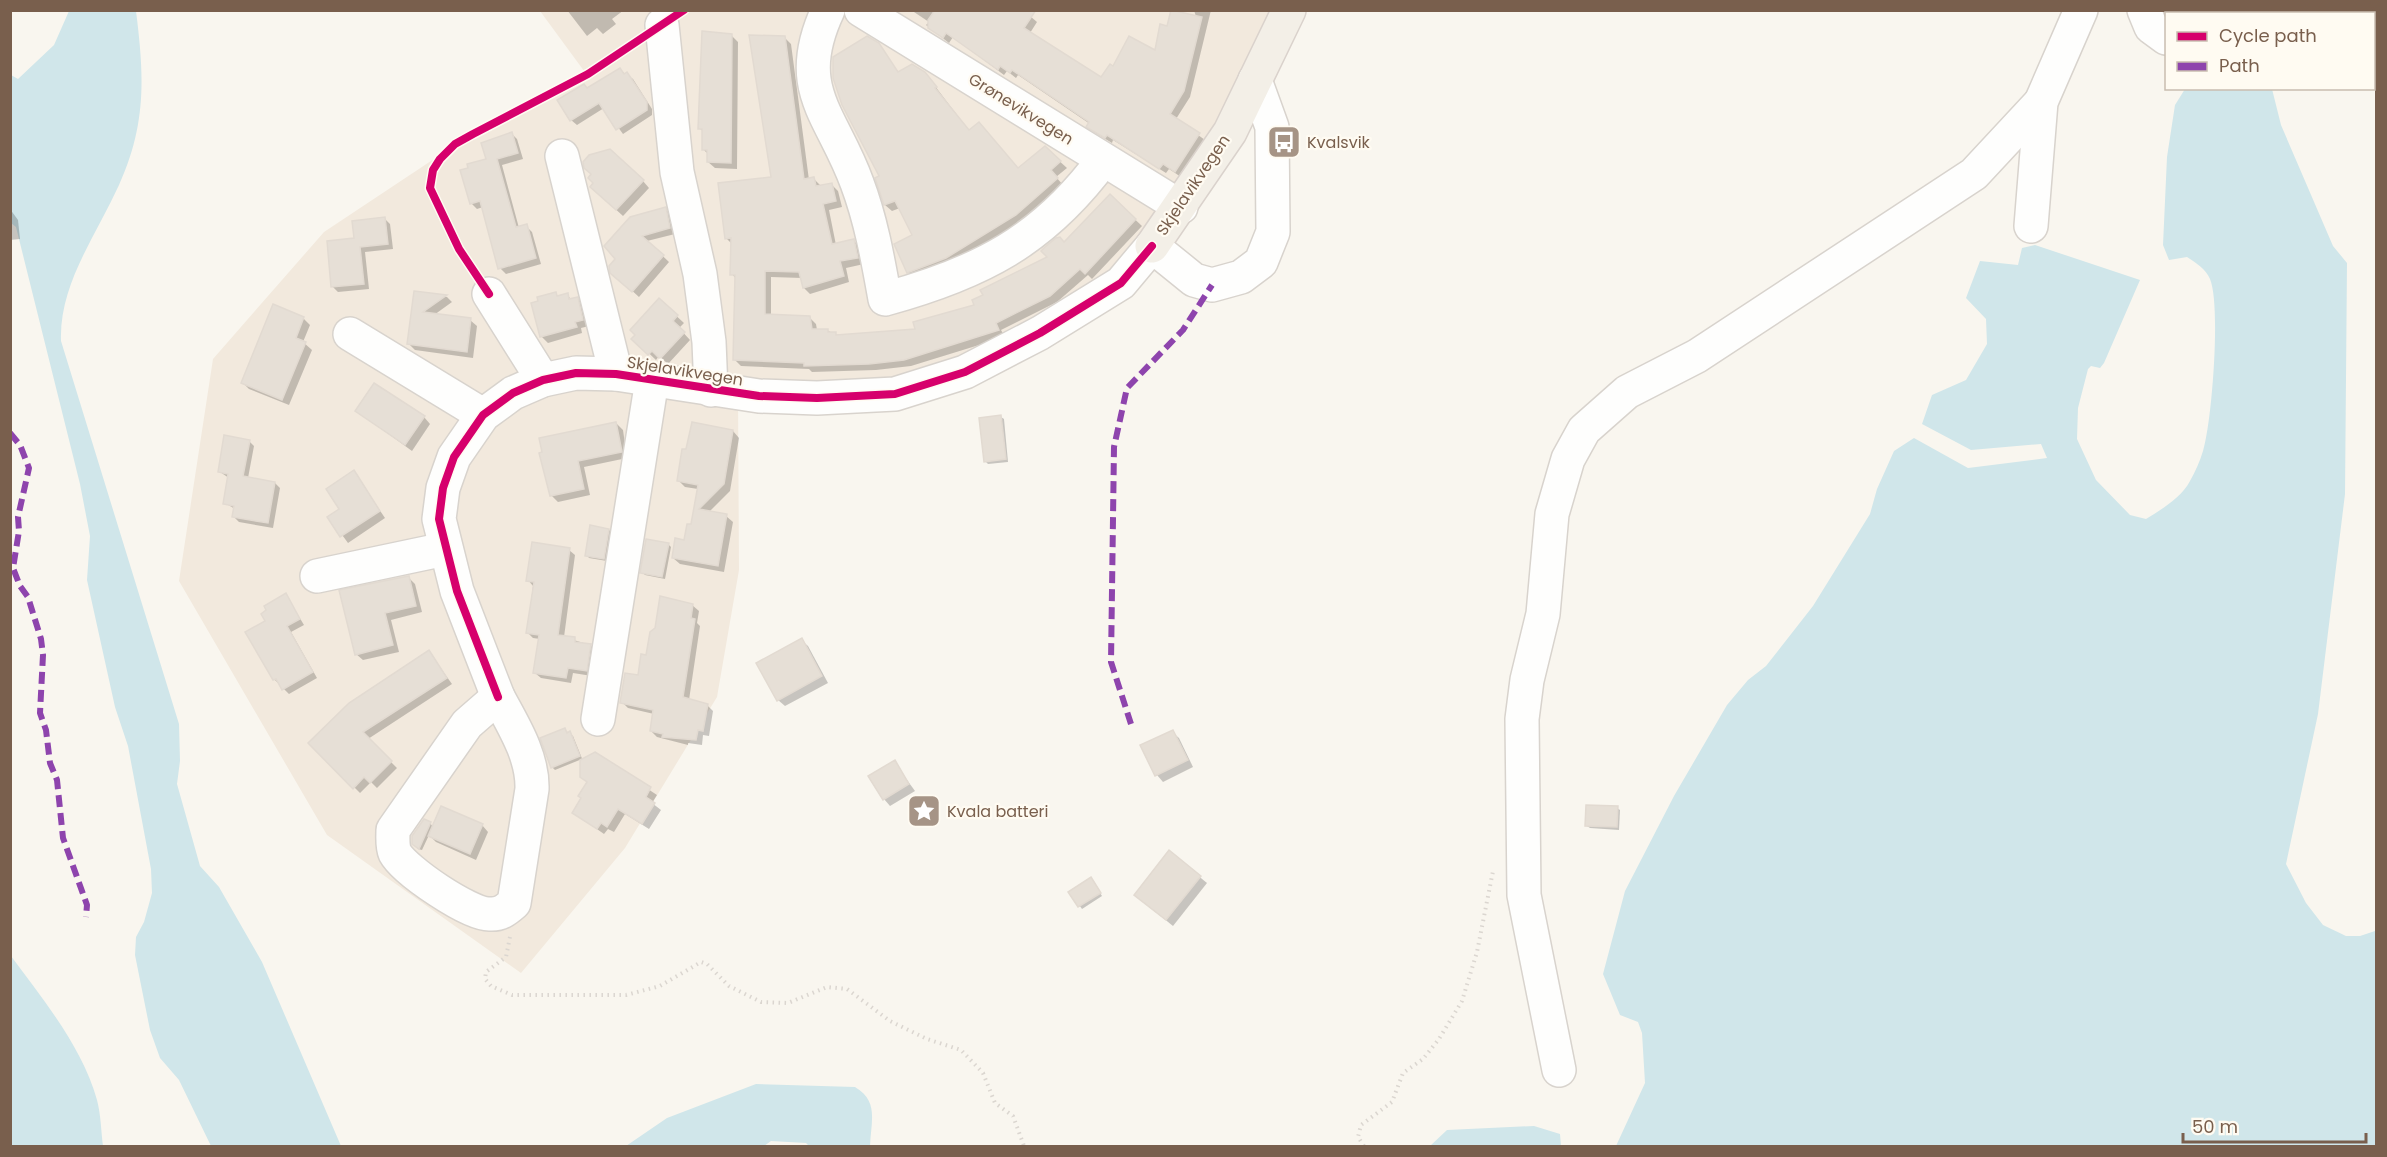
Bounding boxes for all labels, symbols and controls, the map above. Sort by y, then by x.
legend [2165,12,2375,90]
text: Cycle path [2219,23,2317,48]
text: Path [2219,53,2260,78]
street label: Grønevikvegen [964,67,1078,151]
bus stop icon: Kvalsvik [1266,124,1302,160]
street label: Skjelavikvegen [1151,130,1235,240]
place label: Kvalsvik [1307,131,1371,154]
street label: Skjelavikvegen [625,350,745,392]
place icon: Kvala batteri [906,793,942,829]
place label: Kvala batteri [947,800,1049,823]
scale bar [2183,1106,2366,1144]
text: 50 m [2192,1114,2238,1139]

